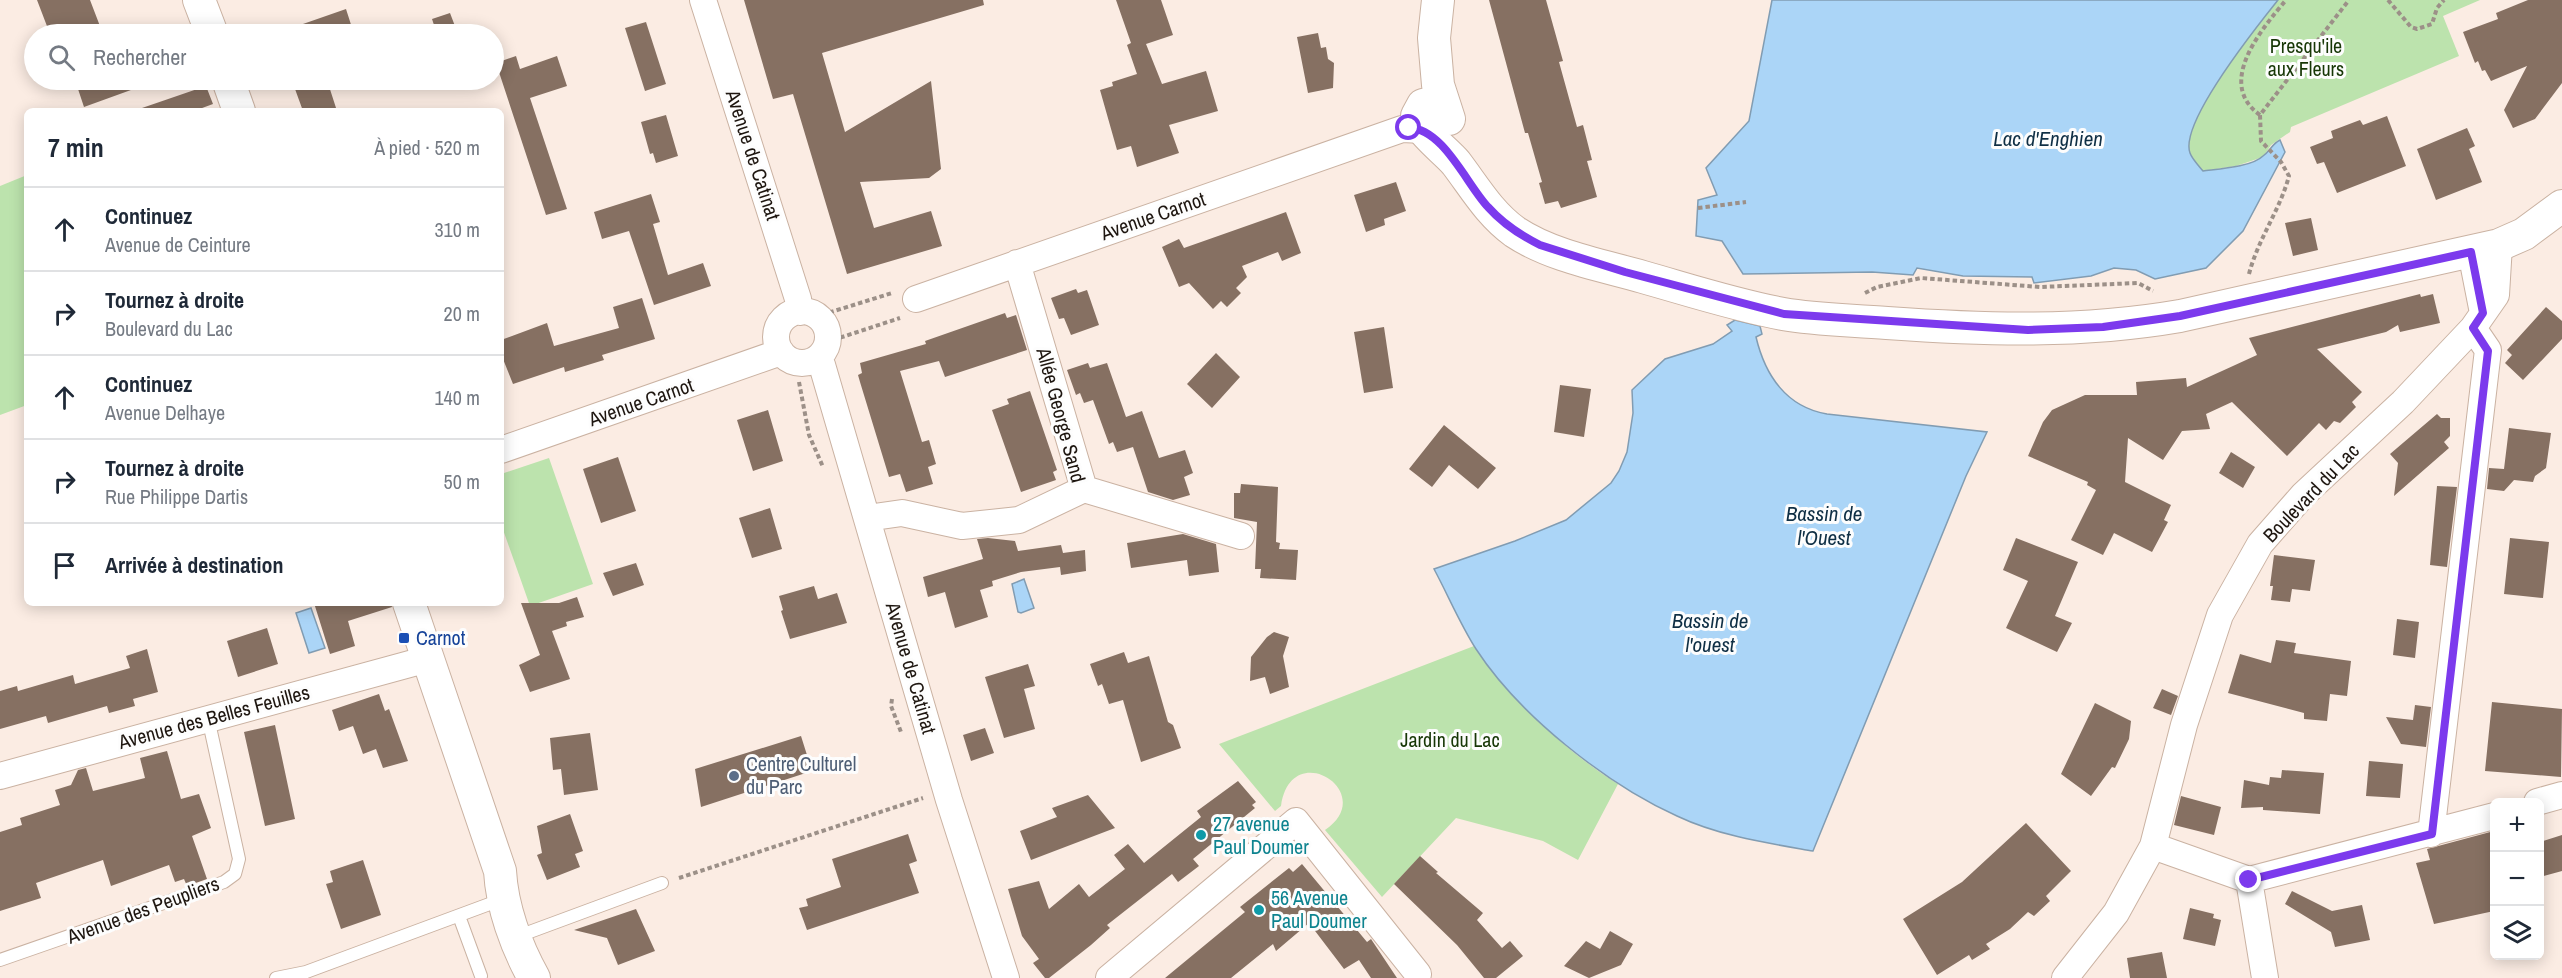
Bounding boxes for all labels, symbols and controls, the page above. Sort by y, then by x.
search box [24,24,504,90]
park label: Presqu'ile aux Fleurs [2268,32,2344,82]
icon: search [45,41,78,74]
text: Rechercher [93,42,186,72]
street label: Avenue de Catinat [719,85,787,224]
route start [1395,114,1421,140]
water label: Lac d'Enghien [1993,124,2103,153]
text: 7 min [48,130,104,165]
text: À pied · 520 m [374,134,480,161]
street label: Avenue Carnot [1096,185,1209,246]
text: Continuez [105,201,192,231]
icon: ahead [48,213,81,246]
text: 310 m [434,216,480,243]
text: Avenue de Ceinture [105,231,251,258]
text: Tournez à droite [105,285,244,315]
icon: right [48,297,81,330]
text: 20 m [444,300,480,327]
text: Boulevard du Lac [105,315,233,342]
street label: Allée George Sand [1030,343,1092,485]
text: Continuez [105,369,192,399]
street label: Avenue Carnot [584,371,697,432]
icon: ahead [48,381,81,414]
text: 140 m [434,384,480,411]
text: Avenue Delhaye [105,399,225,426]
street label: Boulevard du Lac [2257,437,2365,548]
text: Tournez à droite [105,453,244,483]
icon: right [48,465,81,498]
text: 50 m [444,468,480,495]
text: Rue Philippe Dartis [105,483,248,510]
water label: Bassin de l'Ouest [1786,499,1862,552]
icon: arrive [48,549,81,582]
text: Arrivée à destination [105,550,283,580]
street label: Avenue de Catinat [880,598,943,737]
water label: Bassin de l'ouest [1672,606,1748,659]
place label: Carnot [416,624,466,651]
marker: Carnot [397,631,411,645]
street label: Avenue des Belles Feuilles [114,678,312,755]
park label: Jardin du Lac [1400,726,1500,753]
place label: Centre Culturel du Parc [746,750,856,800]
marker: Centre Culturel du Parc [727,769,741,783]
map controls [2490,798,2544,960]
button: + [2490,798,2544,852]
place label: 27 avenue Paul Doumer [1213,810,1309,860]
marker: 27 avenue Paul Doumer [1194,828,1208,842]
button: − [2490,852,2544,906]
route end [2235,866,2261,892]
street label: Avenue des Peupliers [62,869,223,950]
place label: 56 Avenue Paul Doumer [1271,884,1367,934]
marker: 56 Avenue Paul Doumer [1252,903,1266,917]
button: layers [2490,906,2544,960]

